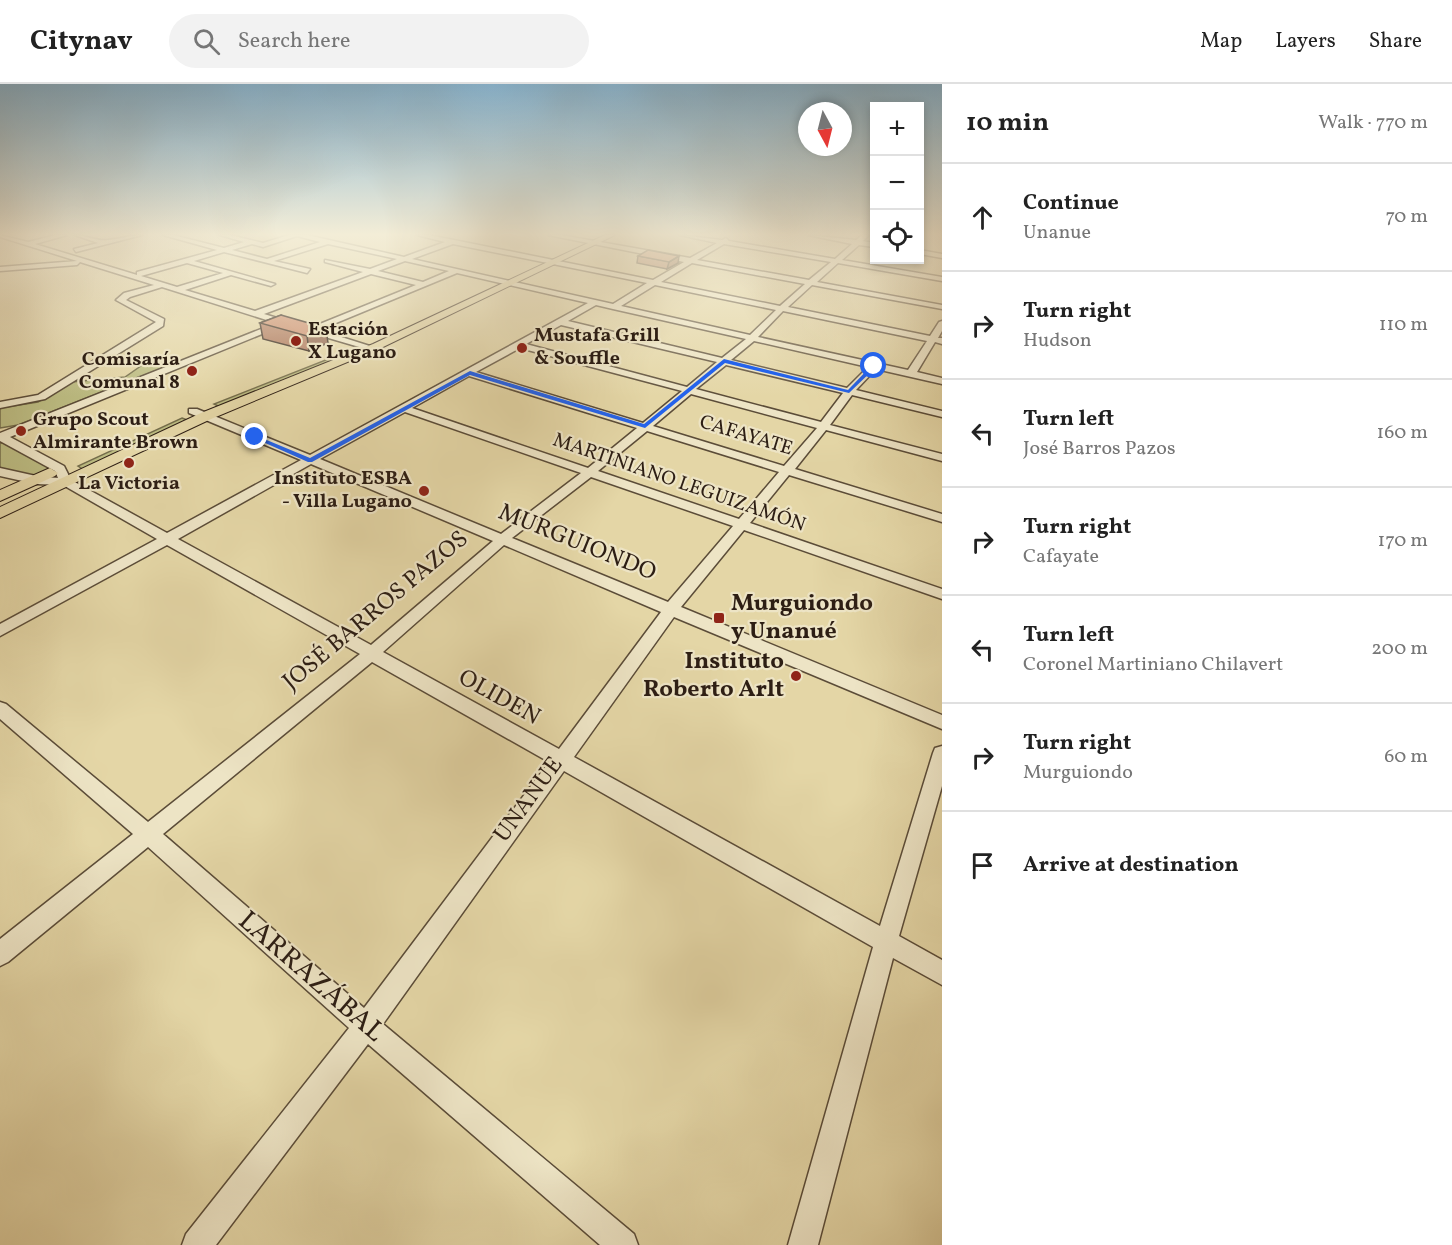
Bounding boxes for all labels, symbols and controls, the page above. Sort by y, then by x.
search box [169,14,589,68]
text: Citynav [30,22,133,61]
icon: search [190,25,223,58]
text: Search here [238,26,350,57]
text: Map [1200,27,1242,56]
text: Layers [1275,27,1336,56]
text: Share [1369,27,1422,56]
north arrow [798,102,852,156]
map controls [870,102,924,264]
button: + [870,102,924,156]
text: 10 min [966,105,1049,141]
text: Walk · 770 m [1318,109,1428,137]
button: − [870,156,924,210]
text: Continue [1023,188,1119,219]
icon: ahead [966,201,999,234]
text: 70 m [1385,203,1428,231]
button: locate [870,210,924,264]
text: Unanue [1023,219,1091,247]
text: Turn right [1023,296,1131,327]
icon: right [966,309,999,342]
text: 110 m [1379,311,1428,339]
place label: Estación X Lugano [308,316,396,367]
place label: Mustafa Grill & Souffle [534,322,660,373]
text: Hudson [1023,327,1092,355]
marker: Estación X Lugano [289,334,303,348]
marker: Mustafa Grill & Souffle [515,341,529,355]
place label: Comisaría Comunal 8 [79,346,180,397]
route start [860,352,886,378]
marker: Comisaría Comunal 8 [185,364,199,378]
text: Turn left [1023,404,1114,435]
place label: Grupo Scout Almirante Brown [33,406,198,457]
street label: CAFAYATE [696,409,796,463]
icon: left [966,417,999,450]
text: 160 m [1376,419,1428,447]
route end [241,423,267,449]
marker: Grupo Scout Almirante Brown [14,424,28,438]
street label: MARTINIANO LEGUIZAMÓN [549,426,809,540]
text: José Barros Pazos [1023,435,1175,463]
marker: La Victoria [122,456,136,470]
place label: Instituto ESBA - Villa Lugano [274,465,412,516]
place label: La Victoria [78,470,180,498]
marker: Instituto ESBA - Villa Lugano [417,484,431,498]
street label: MURGUIONDO [493,496,661,590]
text: Turn right [1023,512,1131,543]
street label: JOSÉ BARROS PAZOS [276,523,476,699]
icon: right [966,525,999,558]
text: 170 m [1378,527,1428,555]
text: Cafayate [1023,543,1099,571]
place label: Murguiondo y Unanué [731,587,873,649]
marker: Murguiondo y Unanué [712,611,726,625]
text: Turn left [1023,620,1114,651]
icon: left [966,633,999,666]
text: 200 m [1371,635,1428,663]
place label: Instituto Roberto Arlt [643,645,784,707]
text: Coronel Martiniano Chilavert [1023,651,1283,679]
street label: OLIDEN [452,662,546,734]
marker: Instituto Roberto Arlt [789,669,803,683]
text: Turn right [1023,728,1131,759]
icon: right [966,741,999,774]
text: 60 m [1384,743,1428,771]
street label: UNANUE [486,750,572,850]
text: Murguiondo [1023,759,1133,787]
icon: arrive [966,849,999,882]
text: Arrive at destination [1023,850,1239,881]
street label: LARRAZÁBAL [229,902,393,1052]

